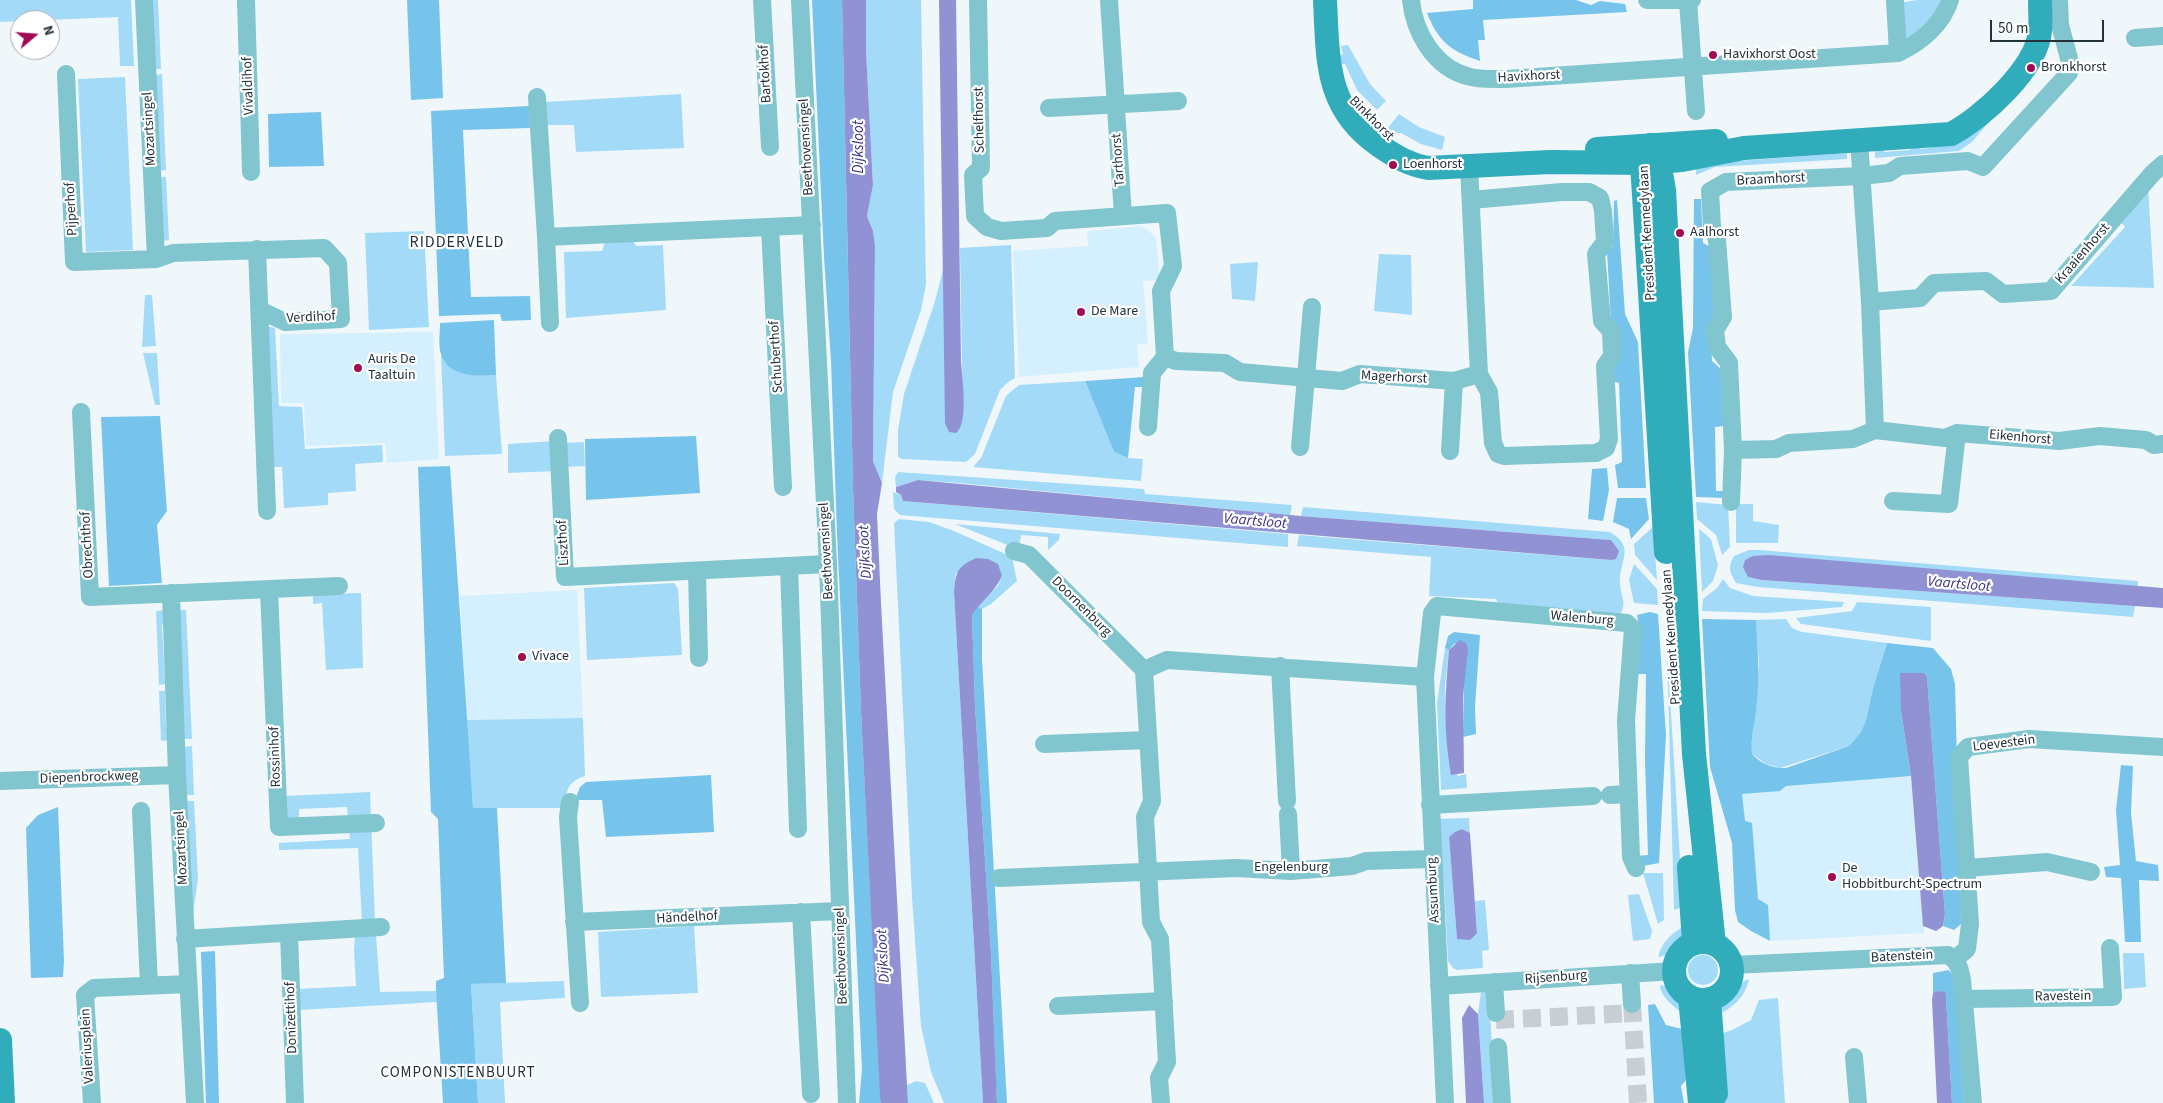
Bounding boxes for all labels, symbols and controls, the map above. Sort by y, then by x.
north arrow [10,10,60,60]
scale bar [1993,10,2107,42]
text: 50 m [1998,18,2028,39]
text: N [37,23,59,38]
street label: Bartokhof [756,44,776,104]
place label: Havixhorst Oost [1723,47,1816,63]
marker: Havixhorst Oost [1707,49,1719,61]
street label: Vivaldihof [240,57,258,115]
place label: Bronkhorst [2041,60,2106,76]
marker: Bronkhorst [2025,62,2037,74]
street label: Havixhorst [1497,67,1561,87]
street label: Schelfhorst [971,87,989,153]
street label: Mozartsingel [140,92,160,166]
street label: Binkhorst [1345,93,1397,145]
street label: Beethovensingel [796,98,818,196]
water label: Dijksloot [851,120,869,174]
street label: Tarthorst [1109,133,1129,187]
place label: Loenhorst [1403,157,1462,173]
marker: Loenhorst [1387,159,1399,171]
street label: President Kennedylaan [1636,165,1660,301]
street label: Braamhorst [1736,170,1806,190]
street label: Pijperhof [62,182,82,236]
street label: Kraaienhorst [2052,220,2114,288]
place label: Aalhorst [1690,225,1739,241]
marker: Aalhorst [1674,227,1686,239]
district label: RIDDERVELD [408,233,506,253]
place label: De Mare [1091,304,1138,320]
marker: De Mare [1075,306,1087,318]
street label: Verdihof [286,308,336,328]
street label: Schuberthof [767,320,787,394]
place label: Auris De Taaltuin [368,352,416,384]
marker: Auris De Taaltuin [352,362,364,374]
street label: Magerhorst [1360,368,1428,388]
street label: Eikenhorst [1988,427,2052,449]
street label: Beethovensingel [816,502,838,600]
water label: Vaartsloot [1223,510,1287,534]
street label: Obrechthof [78,511,98,579]
street label: Liszthof [554,520,574,566]
water label: Dijksloot [856,525,876,579]
street label: President Kennedylaan [1659,569,1685,705]
street label: Doornenburg [1047,573,1115,641]
water label: Vaartsloot [1927,573,1991,597]
street label: Walenburg [1550,608,1614,630]
place label: Vivace [532,649,569,665]
marker: Vivace [516,651,528,663]
street label: Rossinihof [267,726,285,788]
street label: Loevestein [1972,732,2036,756]
street label: Diepenbrockweg [39,768,139,788]
street label: Mozartsingel [172,811,192,885]
street label: Assumburg [1424,857,1444,923]
street label: Engelenburg [1254,860,1328,876]
place label: De Hobbitburcht-Spectrum [1842,861,1982,894]
marker: De Hobbitburcht-Spectrum [1826,871,1838,883]
street label: Beethovensingel [832,907,852,1005]
street label: Händelhof [656,908,718,928]
water label: Dijksloot [874,929,894,983]
street label: Batenstein [1870,947,1934,967]
street label: Rijsenburg [1524,967,1588,989]
street label: Donizettihof [282,982,302,1054]
street label: Ravestein [2035,988,2091,1006]
street label: Valeriusplein [78,1008,98,1084]
district label: COMPONISTENBUURT [378,1065,538,1083]

